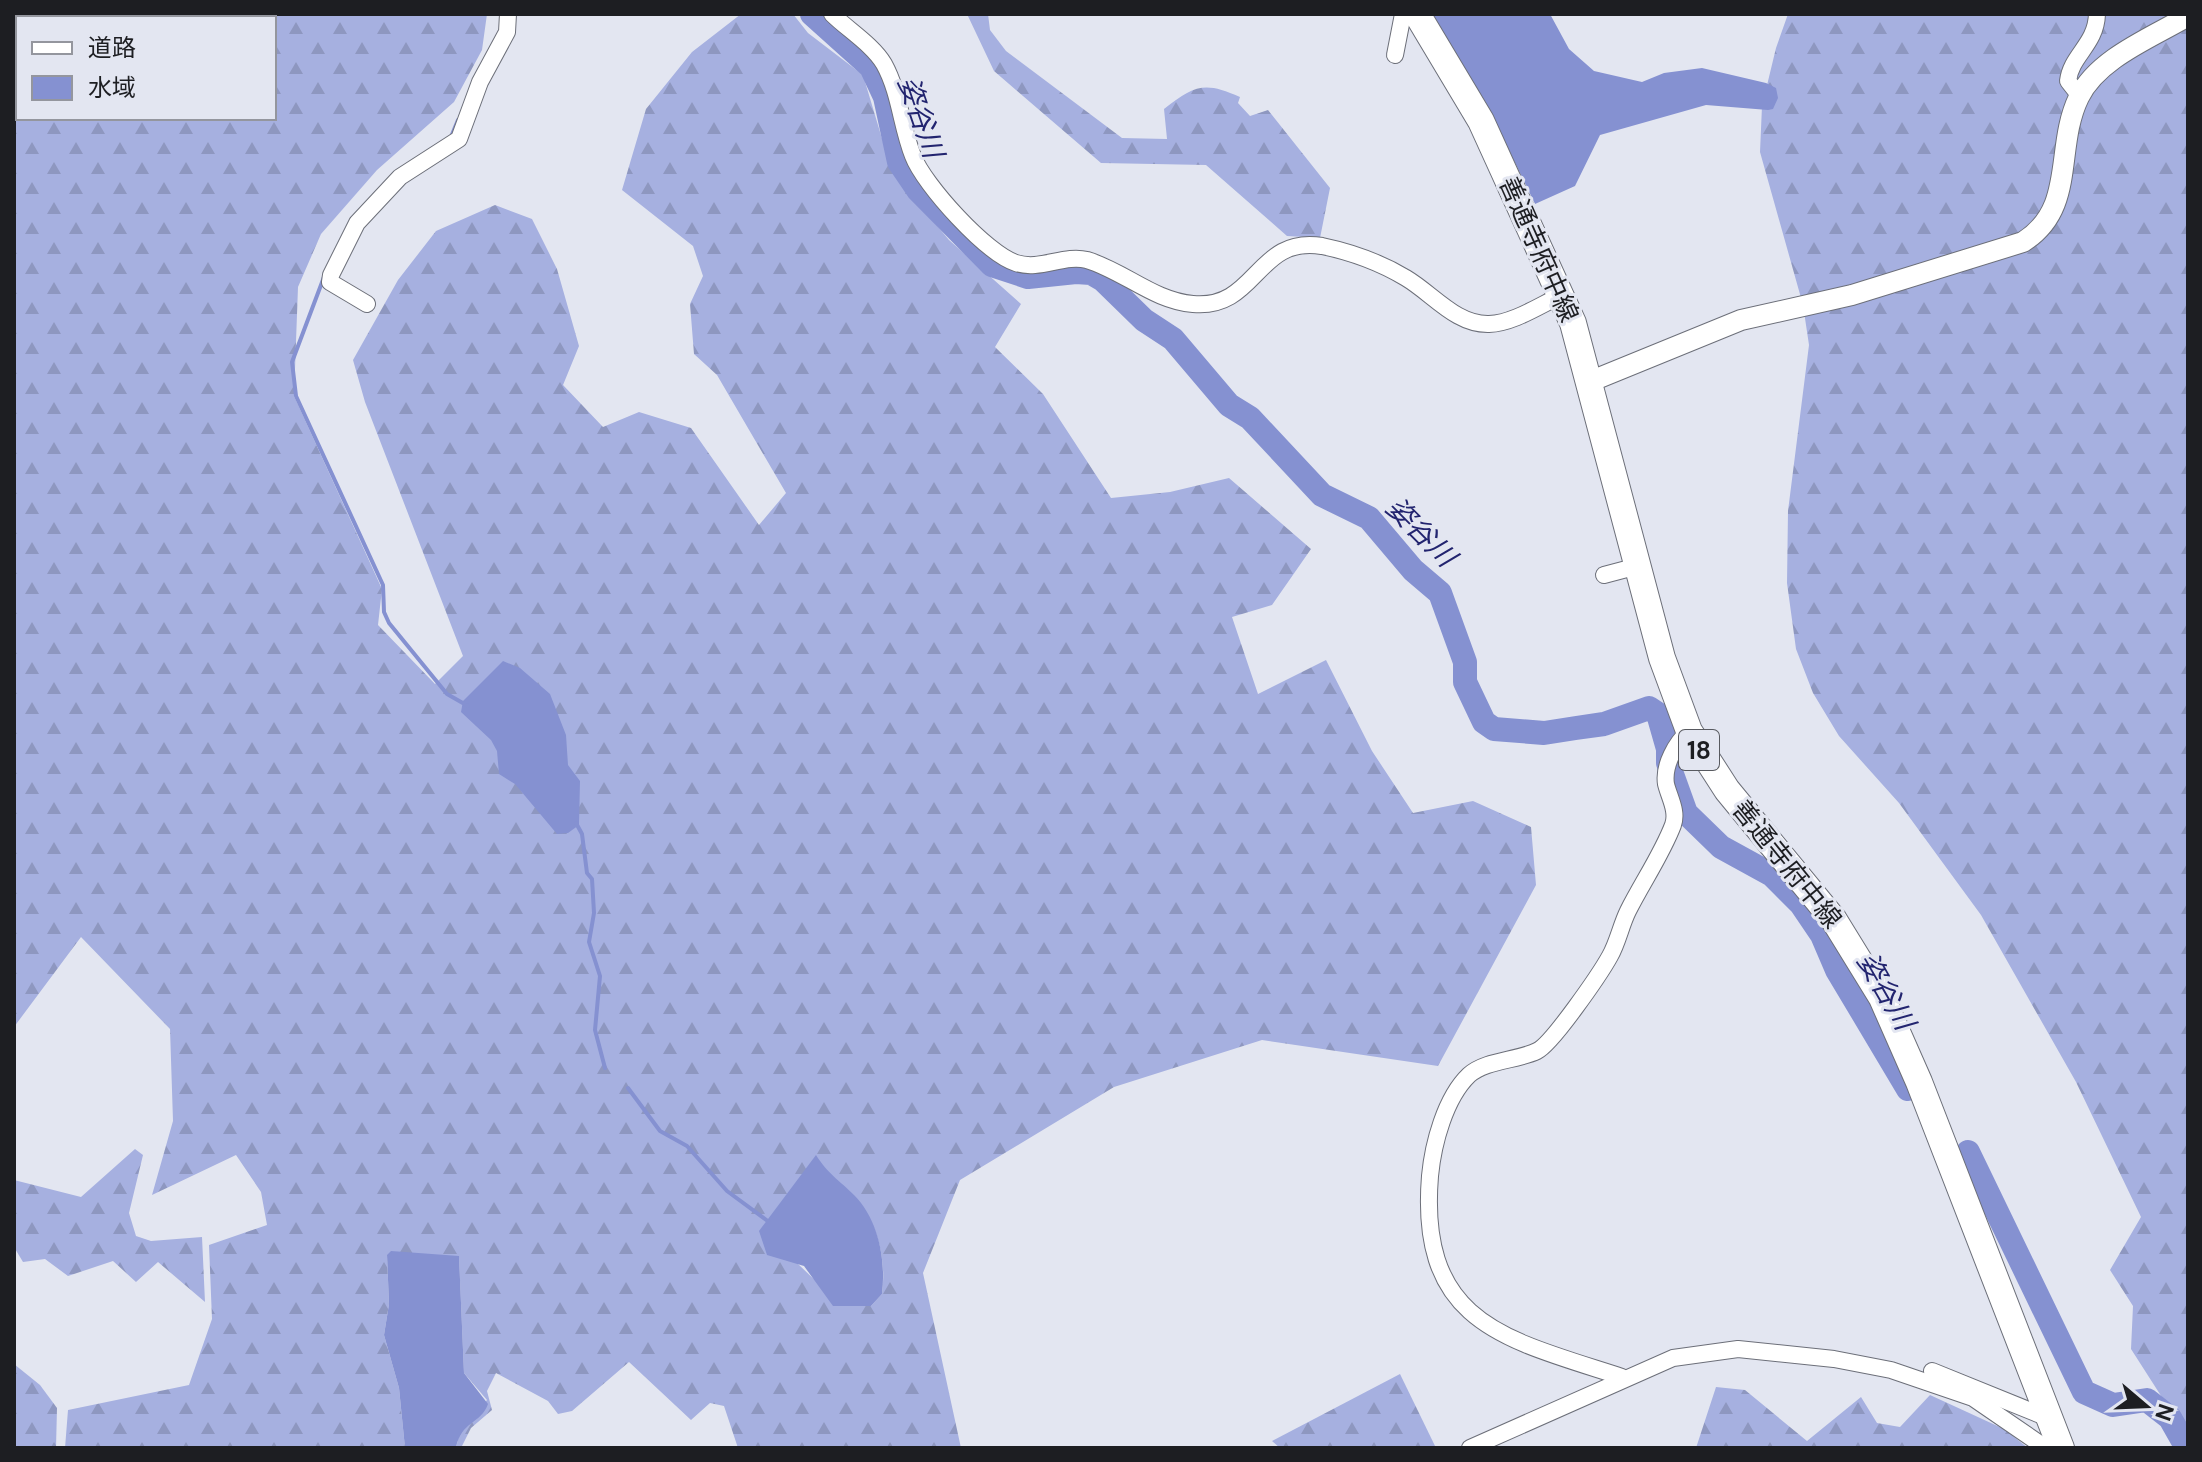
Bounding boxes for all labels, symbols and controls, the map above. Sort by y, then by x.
legend [16,16,276,120]
text: 道路 [88,32,136,63]
water label: 姿谷川 [890,71,953,166]
text: 水域 [88,72,136,103]
street label: 善通寺府中線 [1492,171,1586,327]
water label: 姿谷川 [1378,489,1466,577]
road number: 18 [1679,730,1719,770]
street label: 善通寺府中線 [1725,793,1849,935]
water label: 姿谷川 [1849,945,1925,1039]
north arrow [2106,1366,2186,1446]
text: N [2148,1400,2181,1425]

